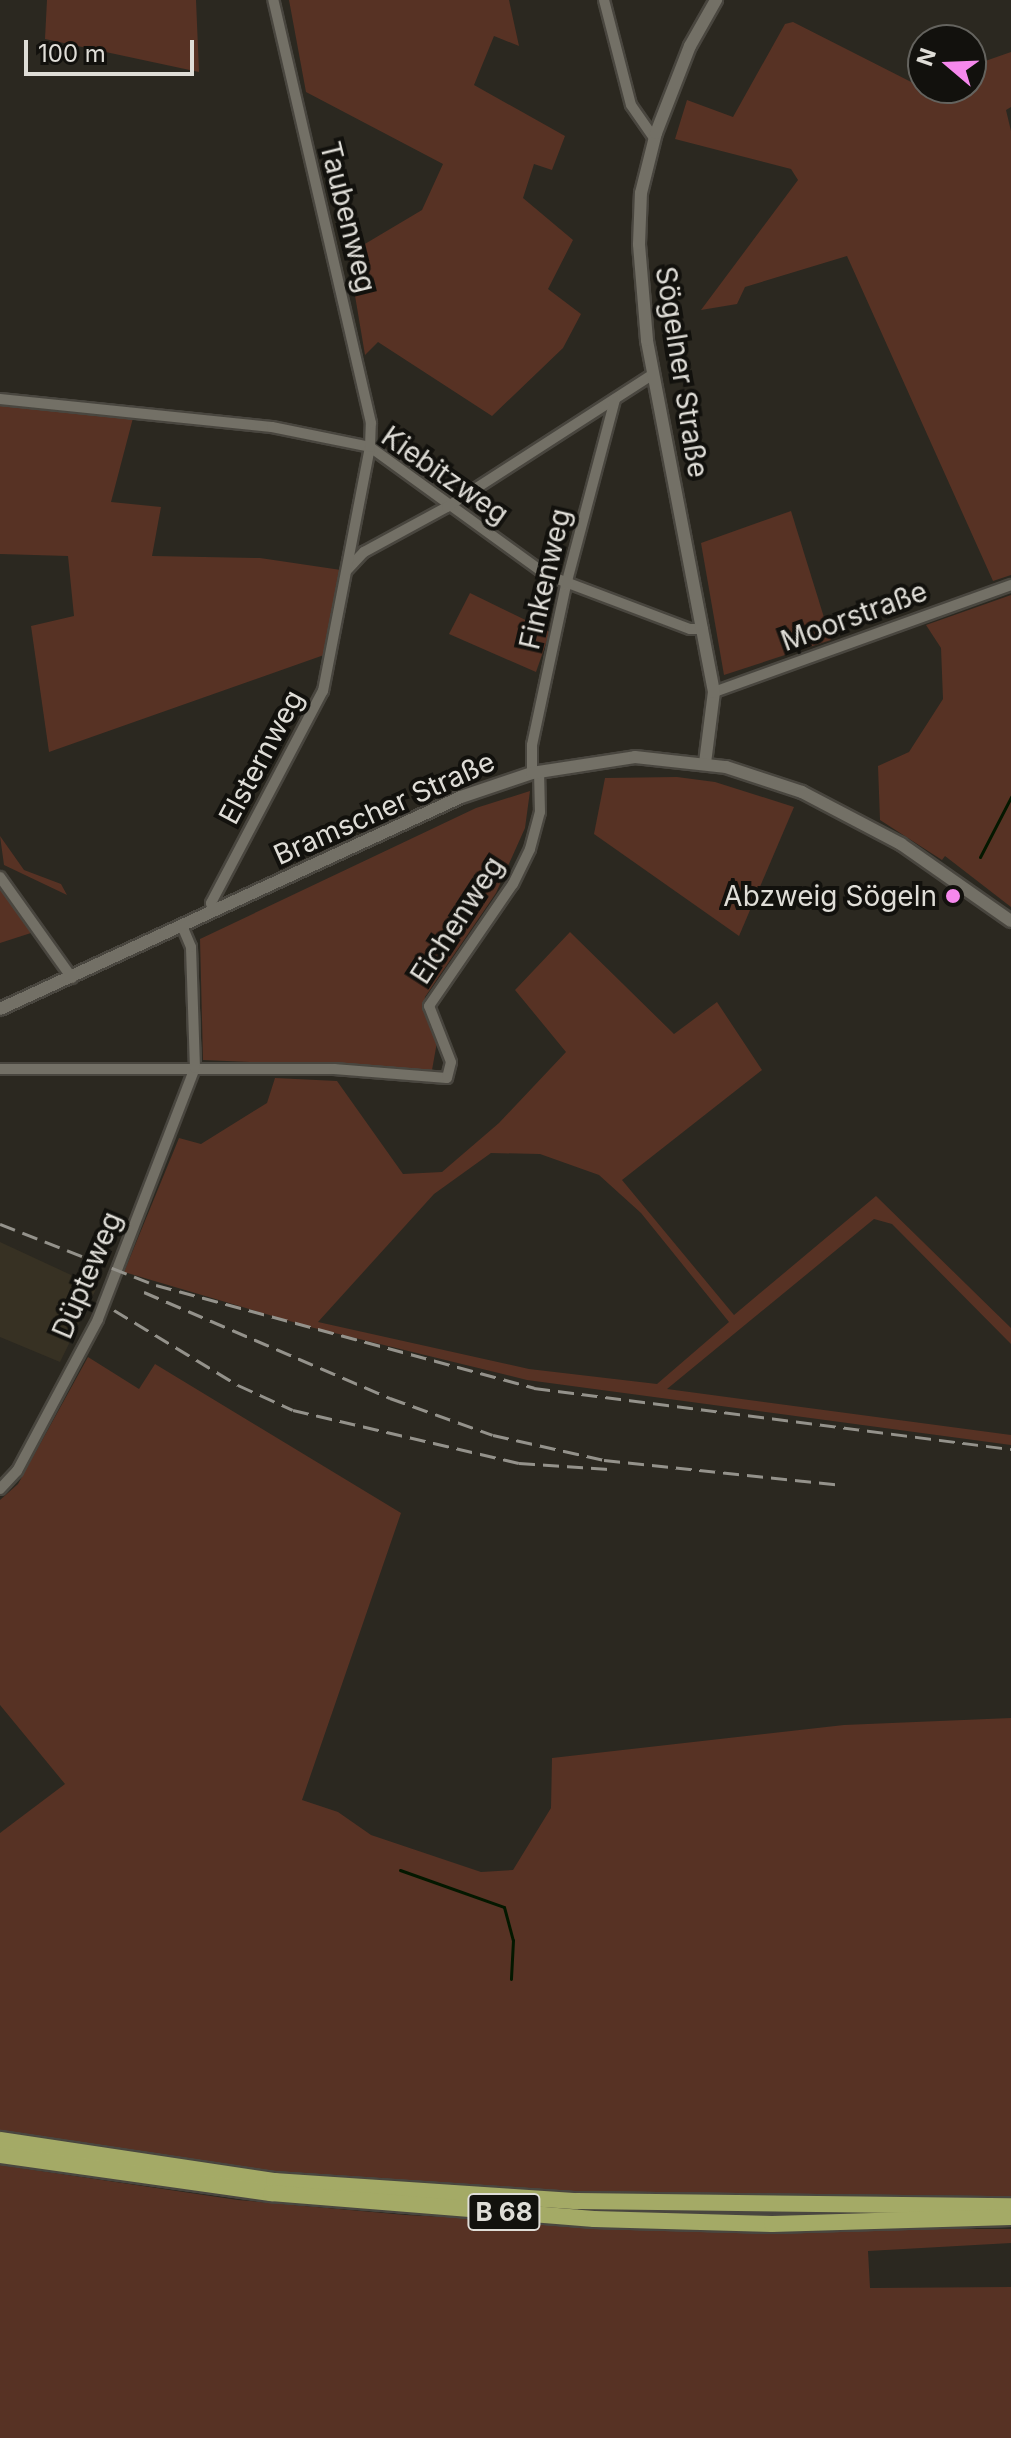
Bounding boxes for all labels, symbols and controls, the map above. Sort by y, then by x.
scale bar [28,24,198,74]
north arrow [907,24,987,104]
text: 100 m [38,39,106,68]
text: N [911,45,941,69]
street label: Taubenweg [313,138,383,296]
street label: Sögelner Straße [649,264,715,480]
street label: Kiebitzweg [375,419,515,531]
street label: Finkenweg [513,505,577,653]
street label: Moorstraße [776,574,932,658]
street label: Elsternweg [212,684,310,830]
street label: Bramscher Straße [268,744,500,872]
street label: Eichenweg [403,850,511,990]
place label: Abzweig Sögeln [723,879,937,913]
marker: Abzweig Sögeln [944,887,962,905]
street label: Düpteweg [45,1207,129,1343]
road number: B 68 [466,2190,542,2234]

